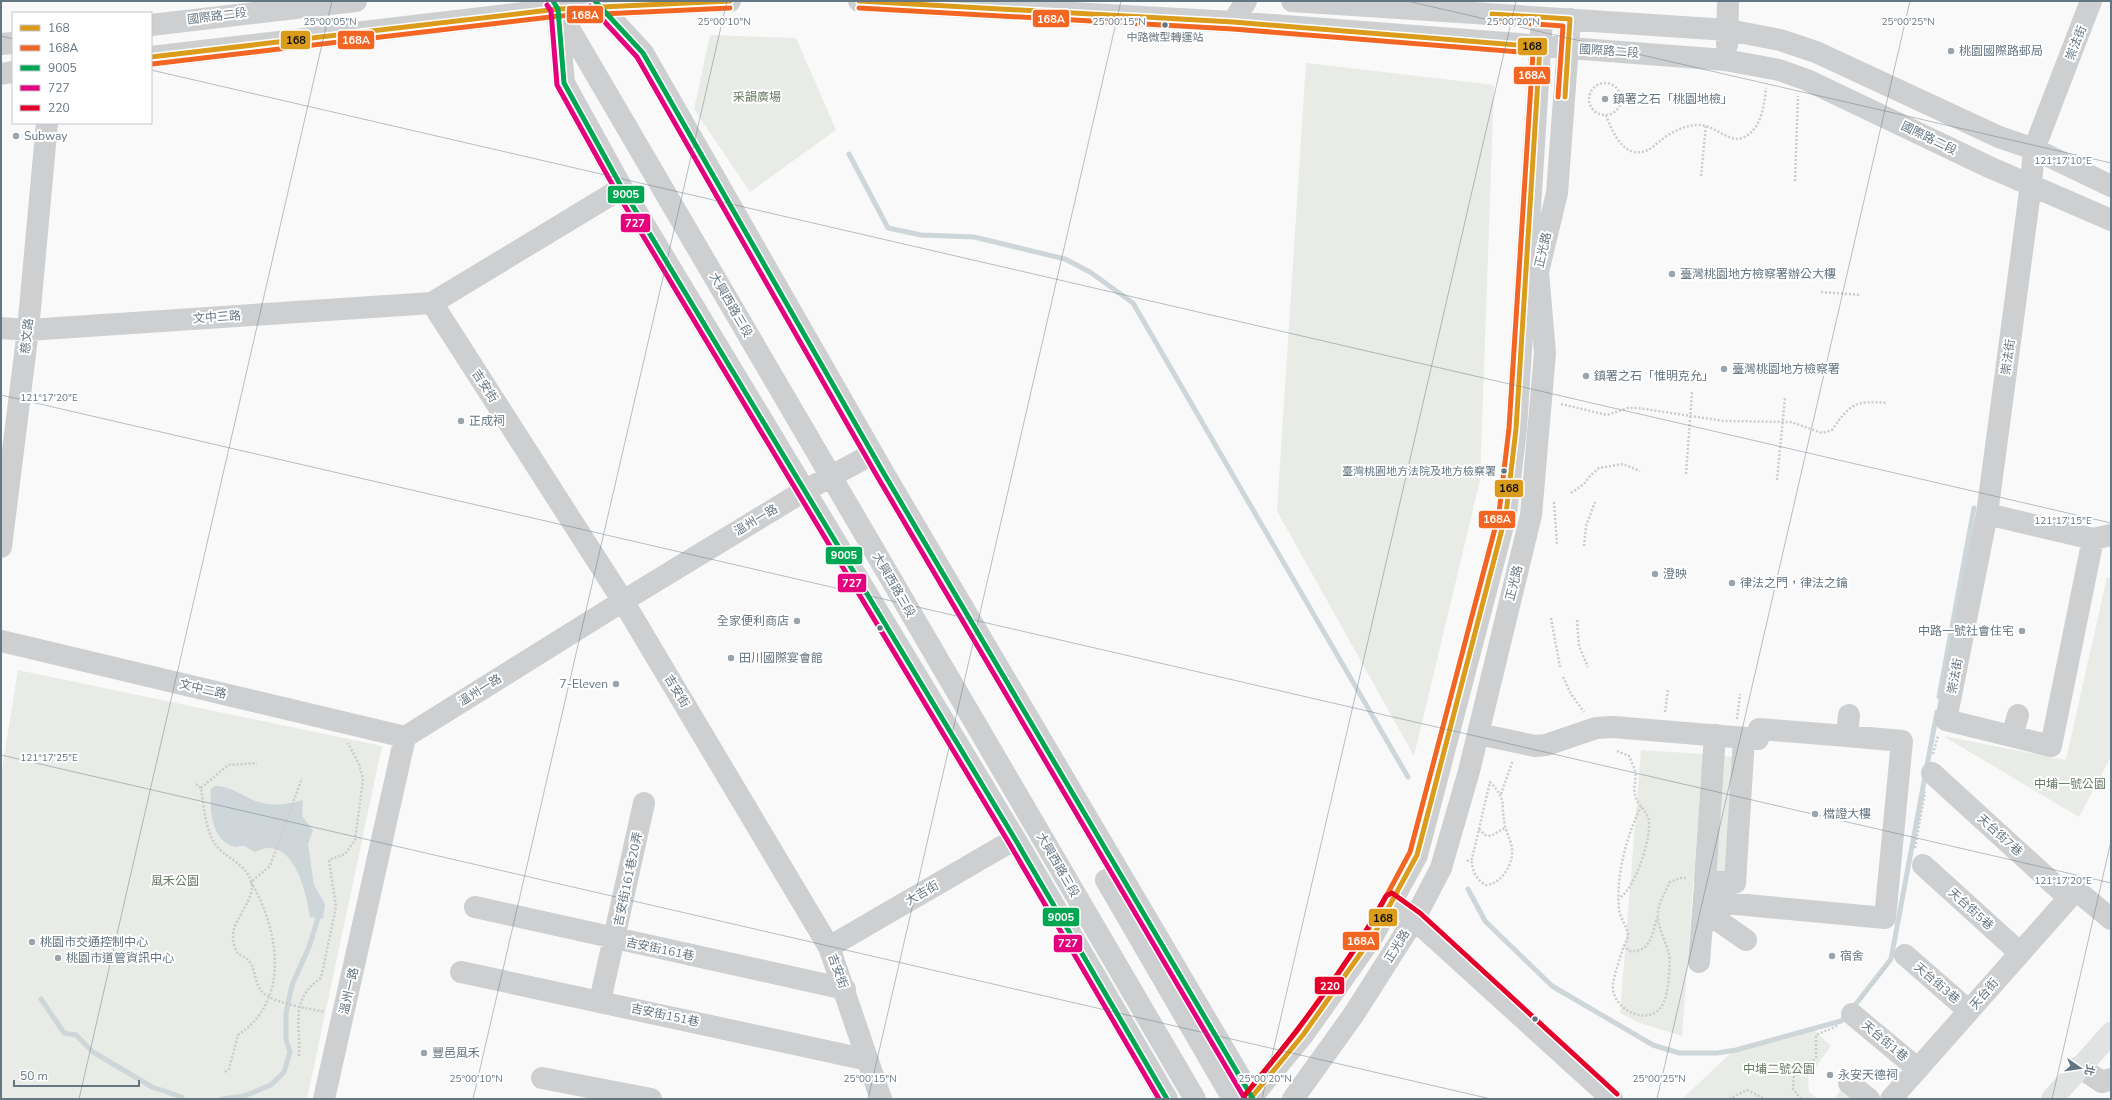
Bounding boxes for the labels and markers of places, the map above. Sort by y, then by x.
marker: 中路微型轉運站 [1160,20,1170,30]
place label: 中路微型轉運站 [1127,30,1204,45]
place label: 桃園國際路郵局 [1959,43,2043,59]
marker: 桃園國際路郵局 [1946,46,1956,56]
place label: 鎮署之石「桃園地檢」 [1613,91,1733,107]
marker: 鎮署之石「桃園地檢」 [1600,94,1610,104]
place label: Subway [24,128,68,144]
marker: Subway [11,131,21,141]
place label: 臺灣桃園地方檢察署辦公大樓 [1680,266,1836,282]
marker: 臺灣桃園地方檢察署辦公大樓 [1667,269,1677,279]
place label: 臺灣桃園地方檢察署 [1732,361,1840,377]
marker: 臺灣桃園地方檢察署 [1719,364,1729,374]
place label: 鎮署之石「惟明克允」 [1594,368,1714,384]
marker: 鎮署之石「惟明克允」 [1581,371,1591,381]
place label: 正成祠 [469,413,505,429]
marker: 正成祠 [456,416,466,426]
place label: 臺灣桃園地方法院及地方檢察署 [1342,464,1496,479]
marker: 臺灣桃園地方法院及地方檢察署 [1499,466,1509,476]
place label: 澄映 [1663,566,1687,582]
marker: 澄映 [1650,569,1660,579]
place label: 律法之門，律法之鑰 [1740,575,1848,591]
marker: 律法之門，律法之鑰 [1727,578,1737,588]
place label: 全家便利商店 [717,613,789,629]
marker: 全家便利商店 [792,616,802,626]
unlabelled marker [875,623,885,633]
place label: 中路一號社會住宅 [1918,623,2014,639]
marker: 中路一號社會住宅 [2017,626,2027,636]
place label: 田川國際宴會館 [739,650,823,666]
marker: 田川國際宴會館 [726,653,736,663]
place label: 7-Eleven [560,676,608,692]
marker: 7-Eleven [611,679,621,689]
place label: 檔證大樓 [1823,806,1871,822]
marker: 檔證大樓 [1810,809,1820,819]
place label: 桃園市交通控制中心 [40,934,148,950]
marker: 桃園市交通控制中心 [27,937,37,947]
place label: 宿舍 [1840,948,1864,964]
place label: 桃園市道管資訊中心 [66,950,174,966]
marker: 宿舍 [1827,951,1837,961]
marker: 桃園市道管資訊中心 [53,953,63,963]
unlabelled marker [1530,1014,1540,1024]
place label: 豐邑風禾 [432,1045,480,1061]
marker: 豐邑風禾 [419,1048,429,1058]
place label: 永安天德祠 [1838,1067,1898,1083]
marker: 永安天德祠 [1825,1070,1835,1080]

